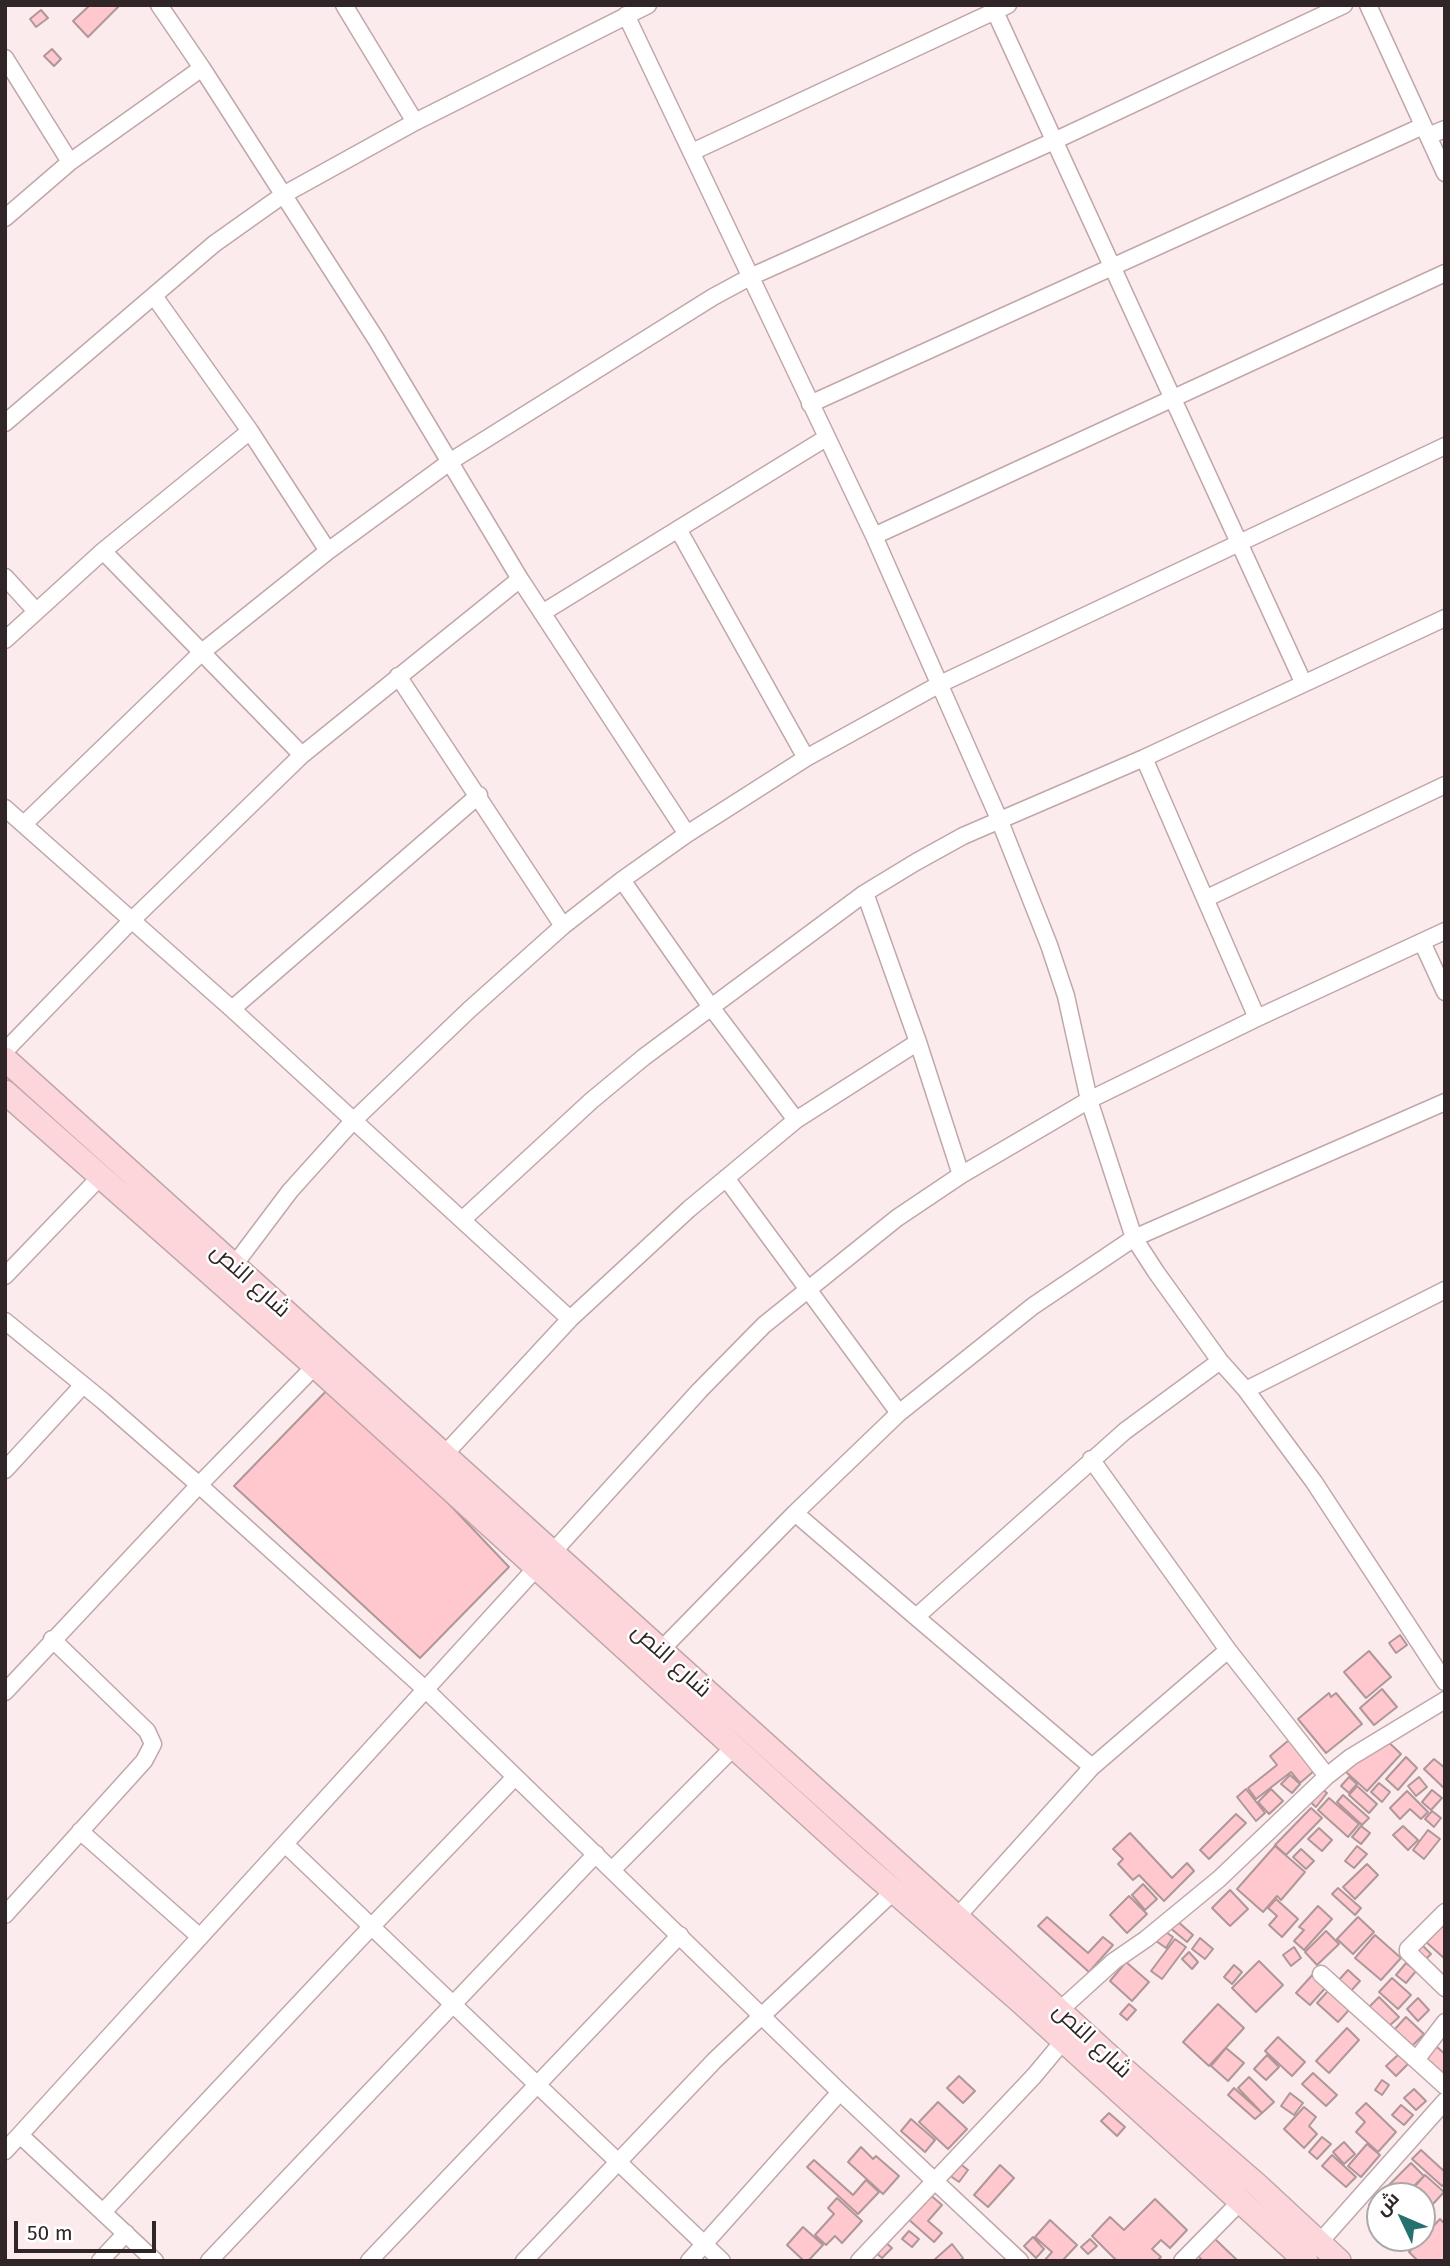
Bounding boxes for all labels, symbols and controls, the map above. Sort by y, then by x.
street label: شارع النص [204,1238,296,1324]
street label: شارع النص [625,1618,717,1704]
street label: شارع النص [1047,1997,1137,2085]
north arrow [1366,2182,1436,2252]
text: ش [1370,2187,1404,2220]
scale bar [18,2206,159,2250]
text: 50 m [27,2220,73,2246]

